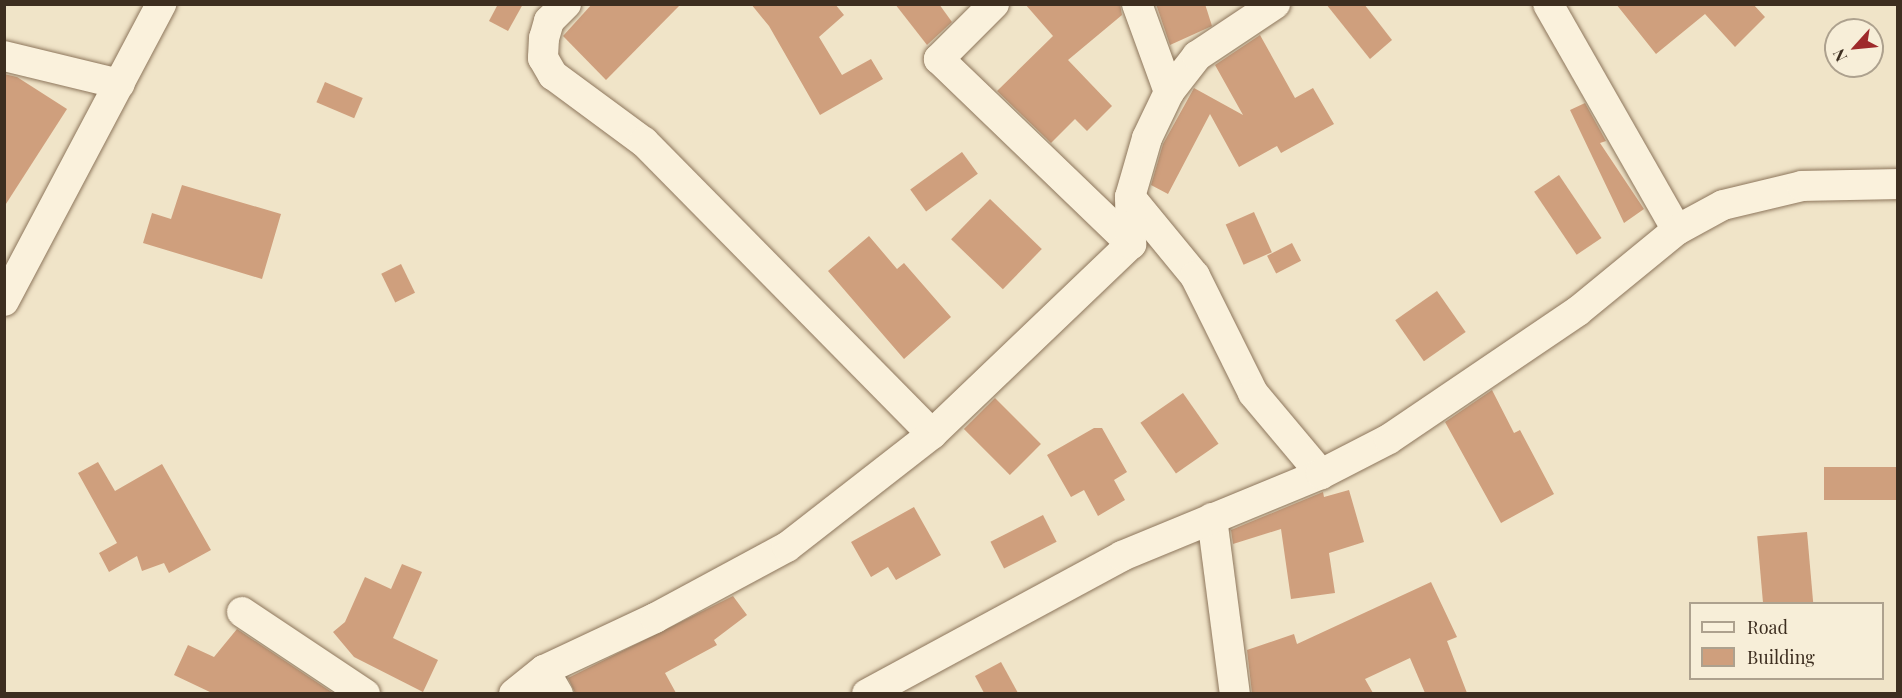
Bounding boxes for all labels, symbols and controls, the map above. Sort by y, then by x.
north arrow [1824,18,1884,78]
text: N [1827,46,1851,65]
legend [1689,602,1884,680]
text: Road [1747,615,1788,639]
text: Building [1747,645,1815,669]

